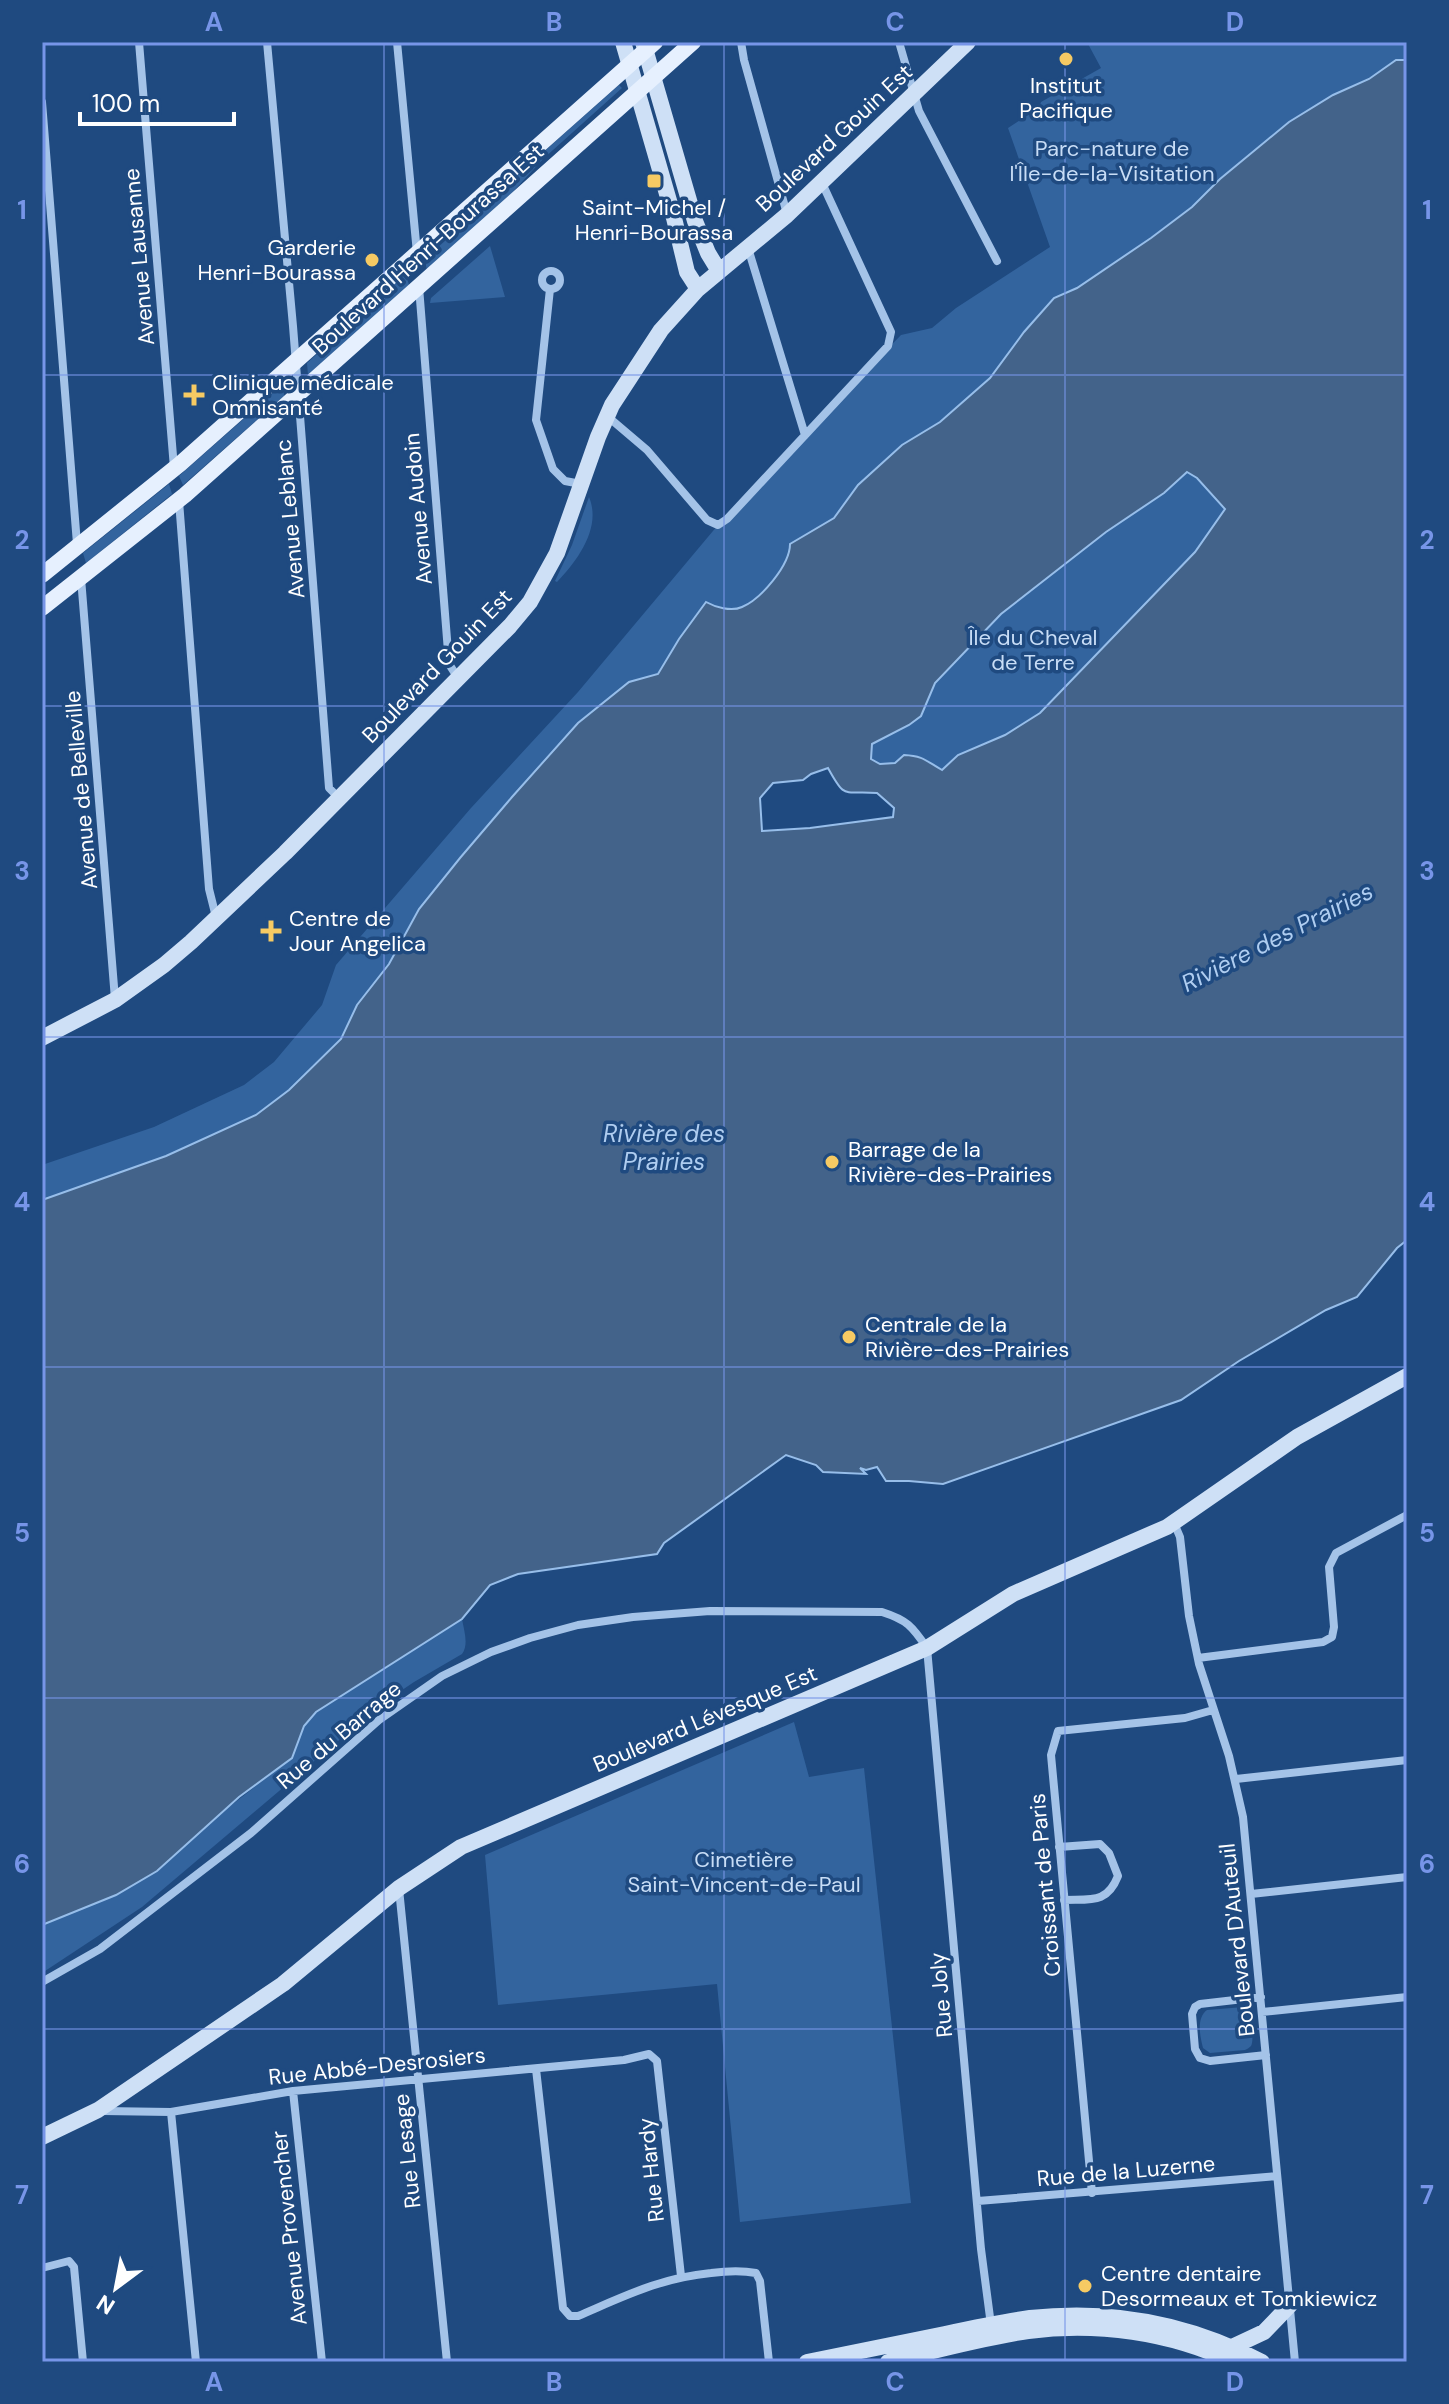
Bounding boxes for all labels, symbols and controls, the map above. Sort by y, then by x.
text: A [205,5,223,39]
text: B [546,5,562,39]
text: C [885,5,905,39]
text: D [1226,5,1244,39]
marker: Institut Pacifique [1057,50,1075,68]
street label: Boulevard Gouin Est [750,58,918,218]
place label: Institut Pacifique [1019,71,1113,125]
scale bar [80,76,234,126]
text: 100 m [92,88,160,119]
park label: Parc-nature de l'Île-de-la-Visitation [1009,134,1215,188]
street label: Boulevard Henri-Bourassa Est [306,137,550,361]
street label: Avenue Lausanne [117,167,161,347]
marker: Saint-Michel / Henri-Bourassa [645,172,663,190]
text: 1 [17,193,27,227]
place label: Saint-Michel / Henri-Bourassa [575,193,733,247]
text: 1 [1422,193,1432,227]
place label: Garderie Henri-Bourassa [197,233,356,287]
marker: Garderie Henri-Bourassa [363,251,381,269]
place label: Clinique médicale Omnisanté [212,368,394,422]
marker: Clinique médicale Omnisanté [183,384,205,406]
street label: Avenue Audoin [397,432,439,586]
street label: Avenue Leblanc [269,438,311,600]
text: 2 [14,523,30,557]
text: 2 [1419,523,1435,557]
street label: Boulevard Gouin Est [356,583,518,749]
park label: Île du Cheval de Terre [967,623,1098,677]
street label: Avenue de Belleville [58,689,104,891]
text: 3 [14,854,30,888]
text: 3 [1419,854,1435,888]
water label: Rivière des Prairies [1176,875,1378,999]
place label: Centre de Jour Angelica [289,904,426,958]
marker: Centre de Jour Angelica [260,920,282,942]
water label: Rivière des Prairies [603,1118,725,1177]
place label: Barrage de la Rivière-des-Prairies [848,1135,1052,1189]
marker: Barrage de la Rivière-des-Prairies [823,1153,841,1171]
text: 4 [14,1185,30,1219]
text: 4 [1419,1185,1435,1219]
place label: Centrale de la Rivière-des-Prairies [865,1310,1069,1364]
marker: Centrale de la Rivière-des-Prairies [840,1328,858,1346]
text: 5 [14,1516,30,1550]
text: 5 [1419,1516,1435,1550]
street label: Boulevard Lévesque Est [589,1659,821,1779]
street label: Rue du Barrage [271,1674,407,1796]
street label: Croissant de Paris [1023,1792,1067,1978]
street label: Boulevard D'Auteuil [1212,1842,1262,2038]
park label: Cimetière Saint-Vincent-de-Paul [627,1845,861,1899]
text: 6 [14,1847,30,1881]
text: 6 [1419,1847,1435,1881]
street label: Rue Joly [923,1951,959,2039]
street label: Rue Abbé-Desrosiers [267,2040,487,2092]
street label: Rue Lesage [387,2092,427,2210]
street label: Rue Hardy [631,2116,671,2224]
street label: Avenue Provencher [264,2129,314,2327]
street label: Rue de la Luzerne [1036,2149,1216,2193]
text: 7 [15,2178,29,2212]
text: 7 [1420,2178,1434,2212]
north arrow [76,2248,156,2328]
place label: Centre dentaire Desormeaux et Tomkiewicz [1101,2259,1377,2313]
marker: Centre dentaire Desormeaux et Tomkiewicz [1076,2277,1094,2295]
text: N [91,2288,120,2321]
text: A [205,2365,223,2399]
text: B [546,2365,562,2399]
text: C [885,2365,905,2399]
text: D [1226,2365,1244,2399]

